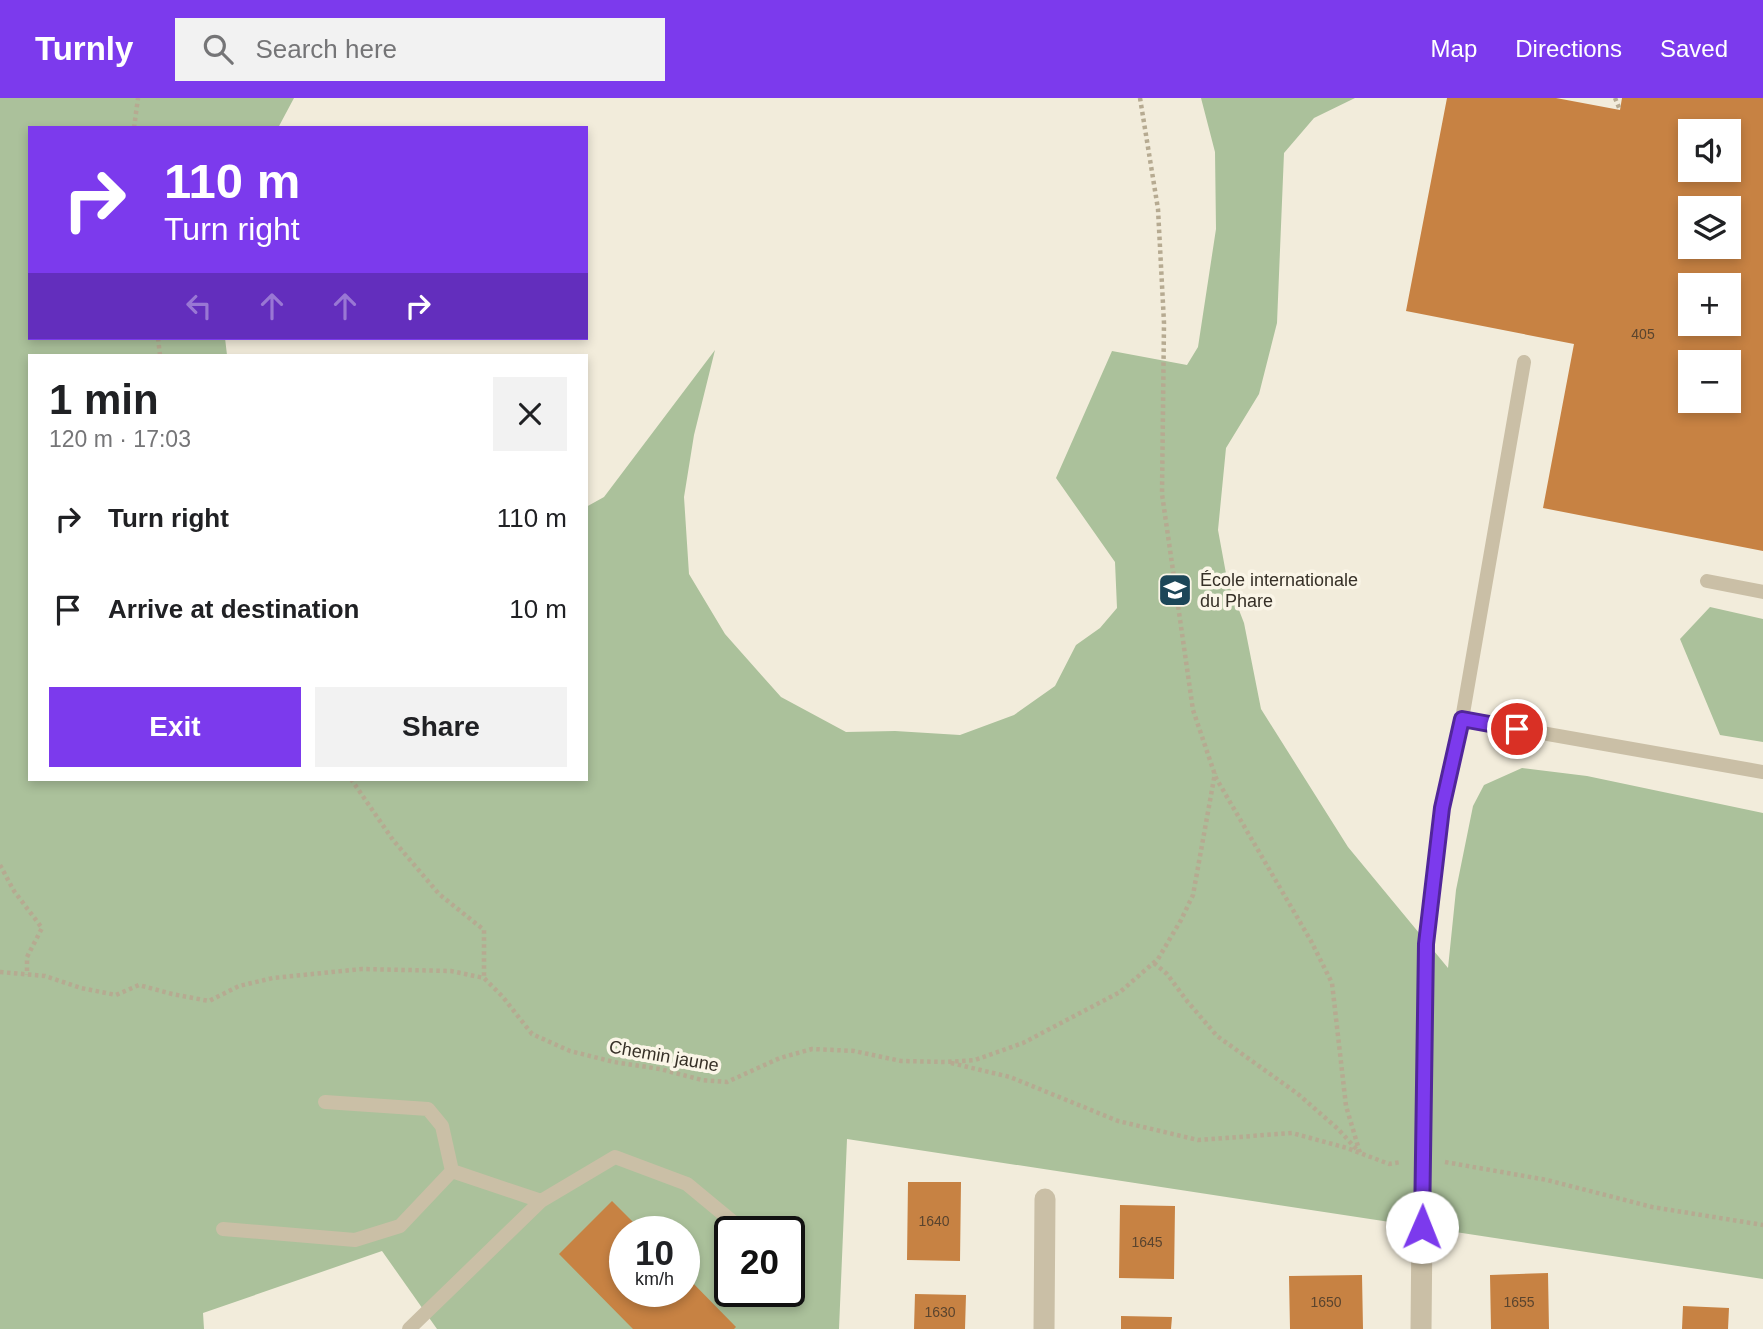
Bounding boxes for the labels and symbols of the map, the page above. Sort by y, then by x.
house number: 405 [1631,326,1655,342]
place label: École internationale du Phare [1200,570,1358,611]
school or university icon: École internationale du Phare [1156,571,1194,609]
pin [1487,699,1547,759]
street label: Chemin jaune [608,1037,720,1075]
position arrow [1385,1190,1459,1264]
house number: 1640 [918,1213,950,1229]
speed limit sign: 20 [714,1216,805,1307]
house number: 1645 [1131,1234,1163,1250]
house number: 1650 [1310,1294,1342,1310]
house number: 1655 [1503,1294,1535,1310]
house number: 1630 [924,1304,956,1320]

